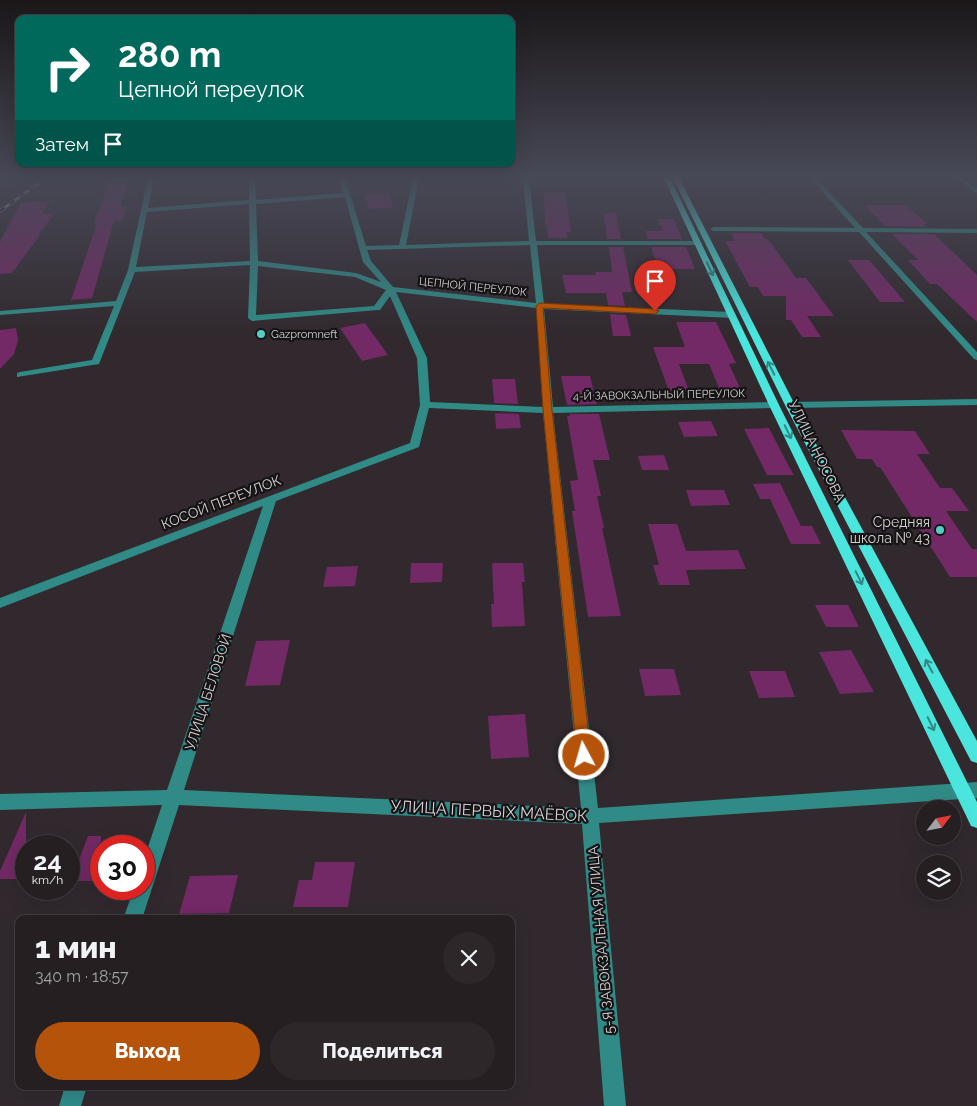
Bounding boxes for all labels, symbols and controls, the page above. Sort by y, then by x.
text: 280 m [118,34,221,75]
icon: right [35,35,100,100]
text: Цепной переулок [118,76,305,102]
icon: arrive [99,130,127,158]
text: Затем [35,133,89,155]
pin [634,260,676,311]
one-way arrow [705,262,715,277]
icon: arrive [641,267,669,295]
street label: ЦЕПНОЙ ПЕРЕУЛОК [418,275,528,299]
marker: Gazpromneft [255,328,267,340]
place label: Gazpromneft [271,328,338,341]
one-way arrow [766,361,776,376]
street label: 4-Й ЗАВОКЗАЛЬНЫЙ ПЕРЕУЛОК [573,387,745,403]
street label: УЛИЦА НОСОВА [785,397,849,505]
one-way arrow [783,424,793,439]
street label: КОСОЙ ПЕРЕУЛОК [158,471,283,532]
place label: Средняя школа № 43 [850,514,930,546]
marker: Средняя школа № 43 [934,524,946,536]
one-way arrow [855,570,864,585]
street label: УЛИЦА БЕЛОВОЙ [181,632,234,752]
one-way arrow [924,660,934,674]
one-way arrow [926,716,936,731]
position arrow [557,728,609,780]
street label: УЛИЦА ПЕРВЫХ МАЁВОК [390,795,588,826]
north arrow [916,800,961,845]
map controls [916,800,961,900]
speed limit sign: 30 [90,835,155,900]
street label: 5-Я ЗАВОКЗАЛЬНАЯ УЛИЦА [585,845,617,1035]
text: 24 [33,846,62,876]
button: layers [916,855,961,900]
text: km/h [32,873,63,887]
text: 1 мин [35,930,117,965]
button: close [443,932,495,984]
text: 340 m · 18:57 [35,967,129,986]
button: Выход [35,1022,260,1080]
button: Поделиться [270,1022,495,1080]

